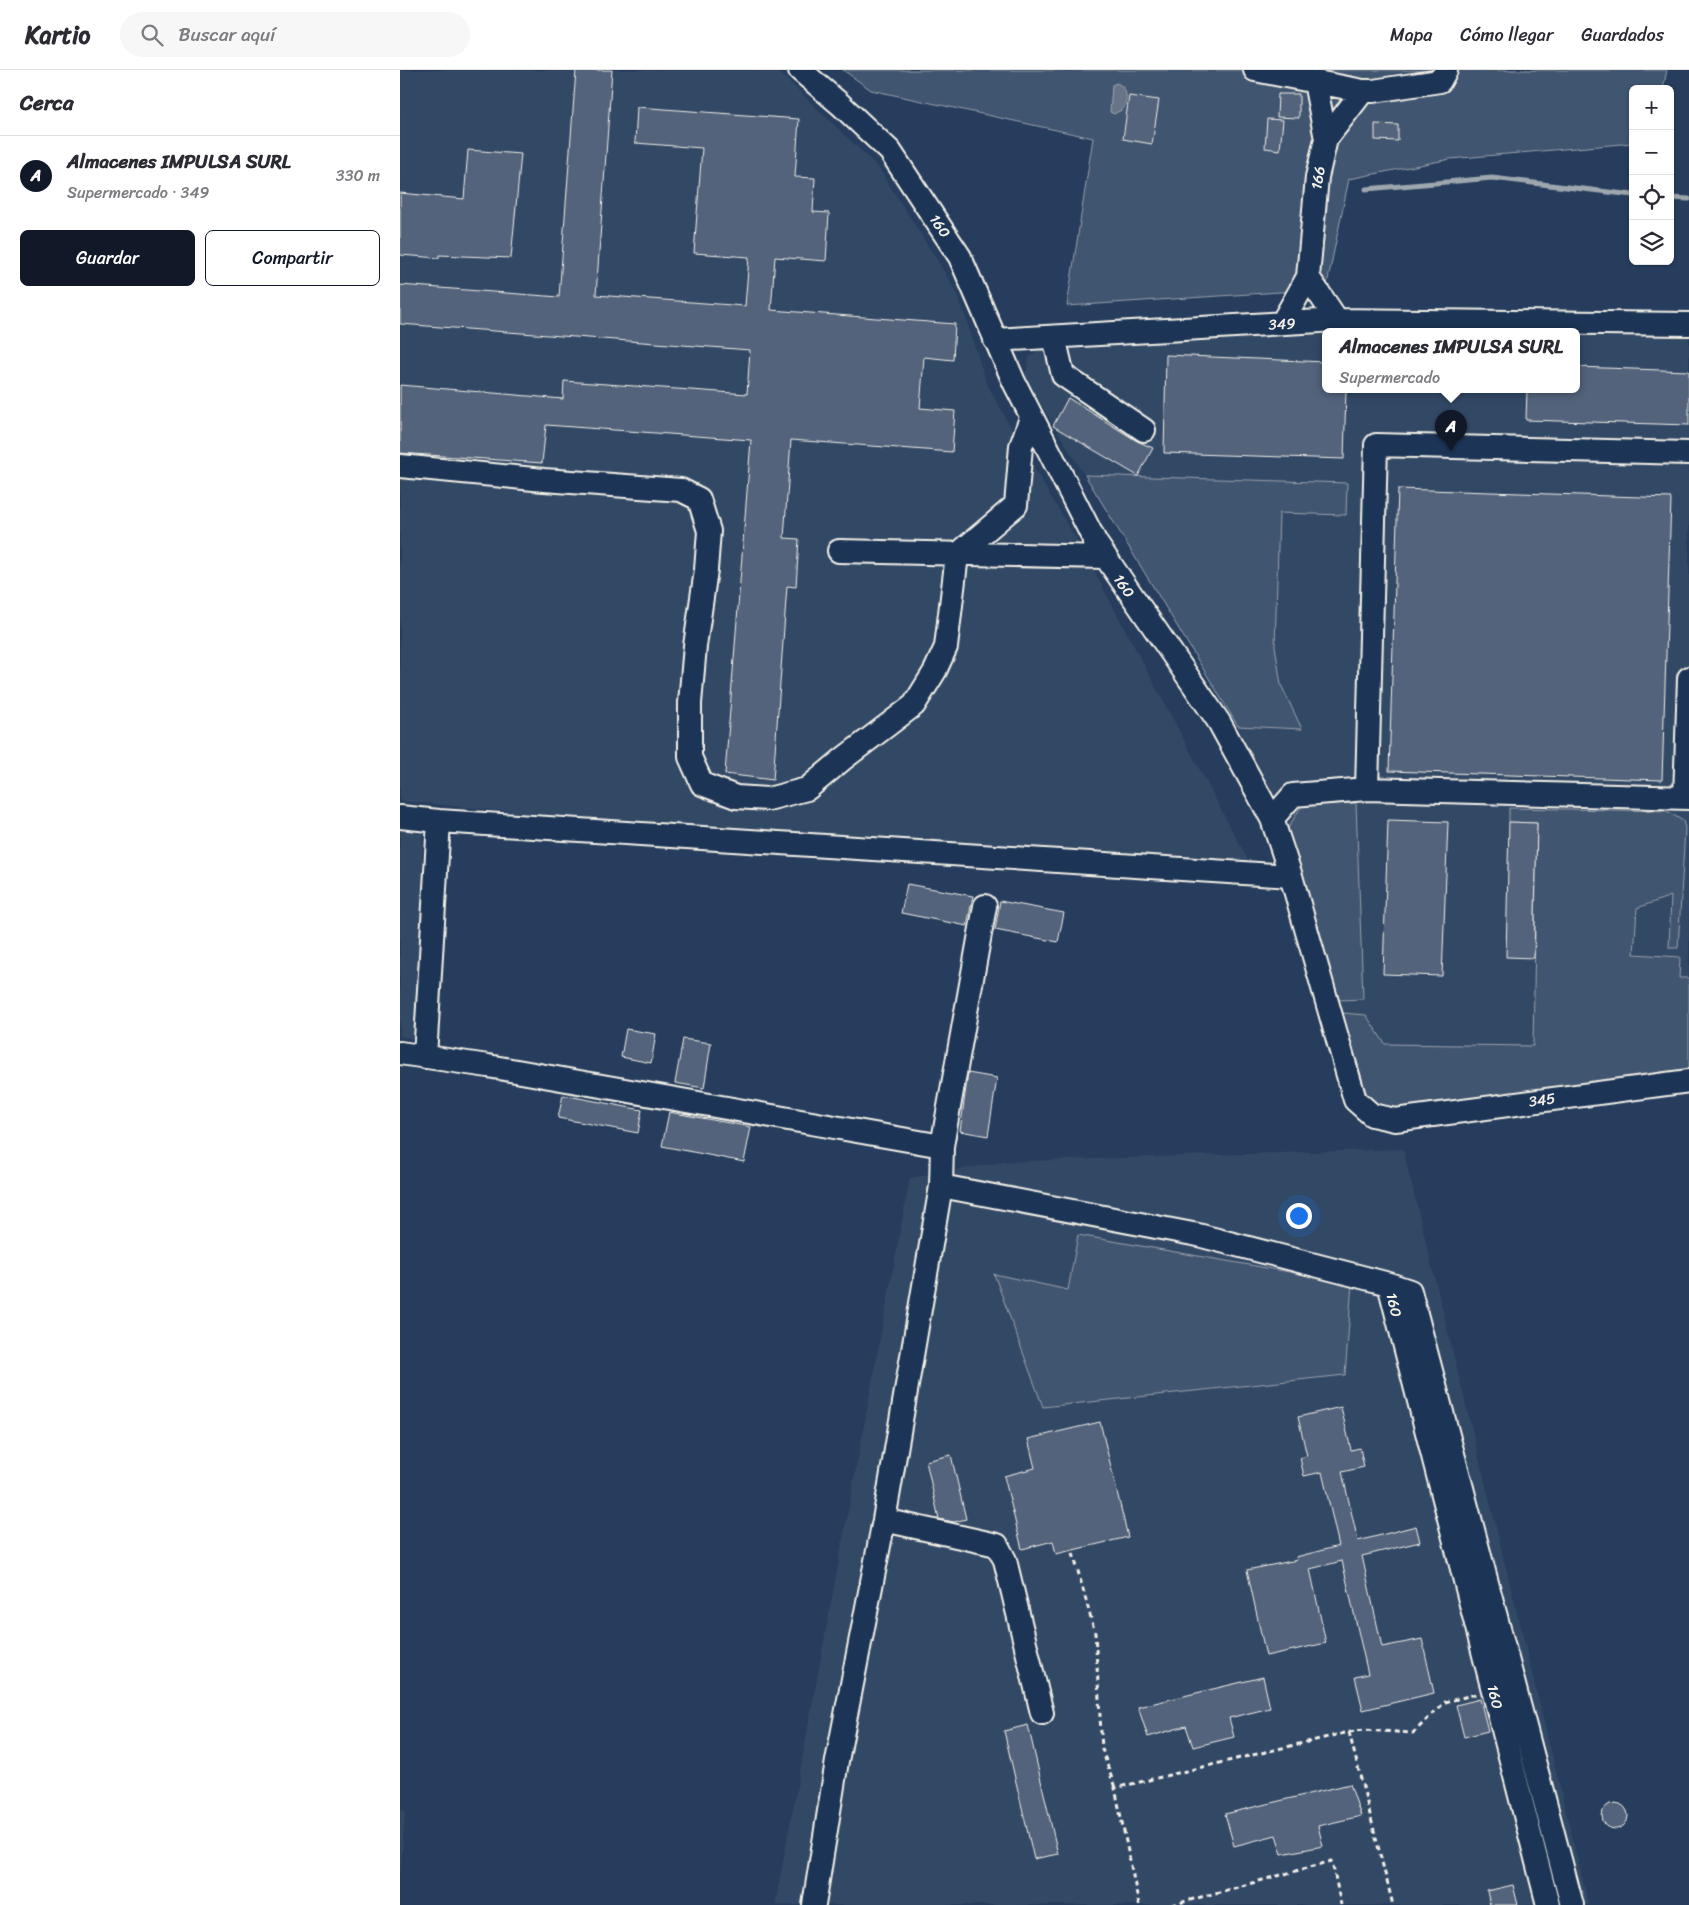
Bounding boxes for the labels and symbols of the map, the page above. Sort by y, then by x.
street label: 166 [1303,164,1333,192]
street label: 160 [922,209,958,243]
street label: 349 [1268,310,1296,338]
pin: A [1435,410,1467,451]
street label: 160 [1106,569,1142,603]
street label: 345 [1527,1085,1557,1115]
your location [1286,1203,1312,1229]
street label: 160 [1378,1290,1410,1320]
street label: 160 [1479,1682,1511,1712]

